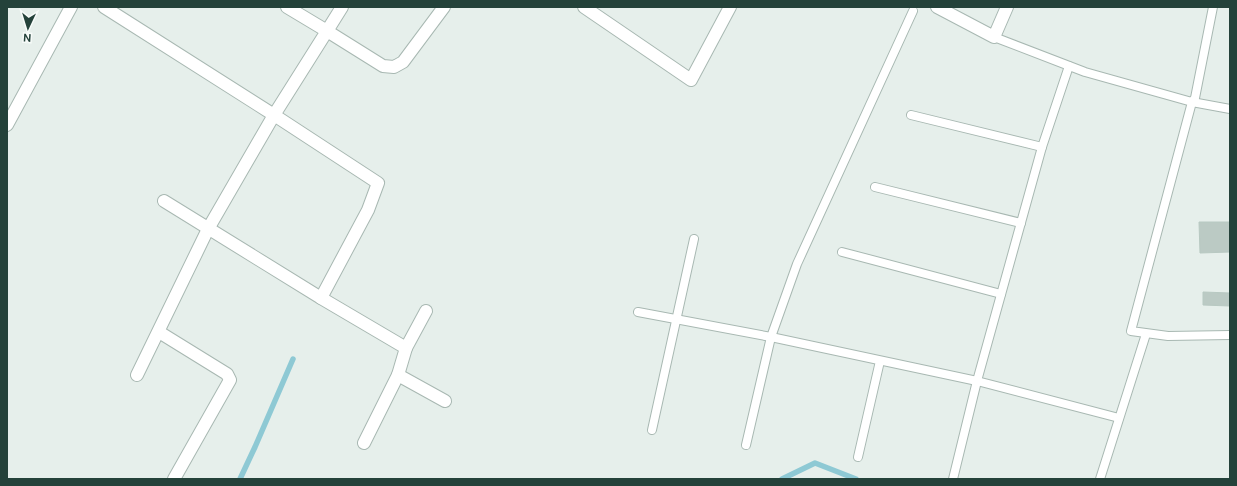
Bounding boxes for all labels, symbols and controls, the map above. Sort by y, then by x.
north arrow [8,8,48,48]
text: N [23,31,32,45]

